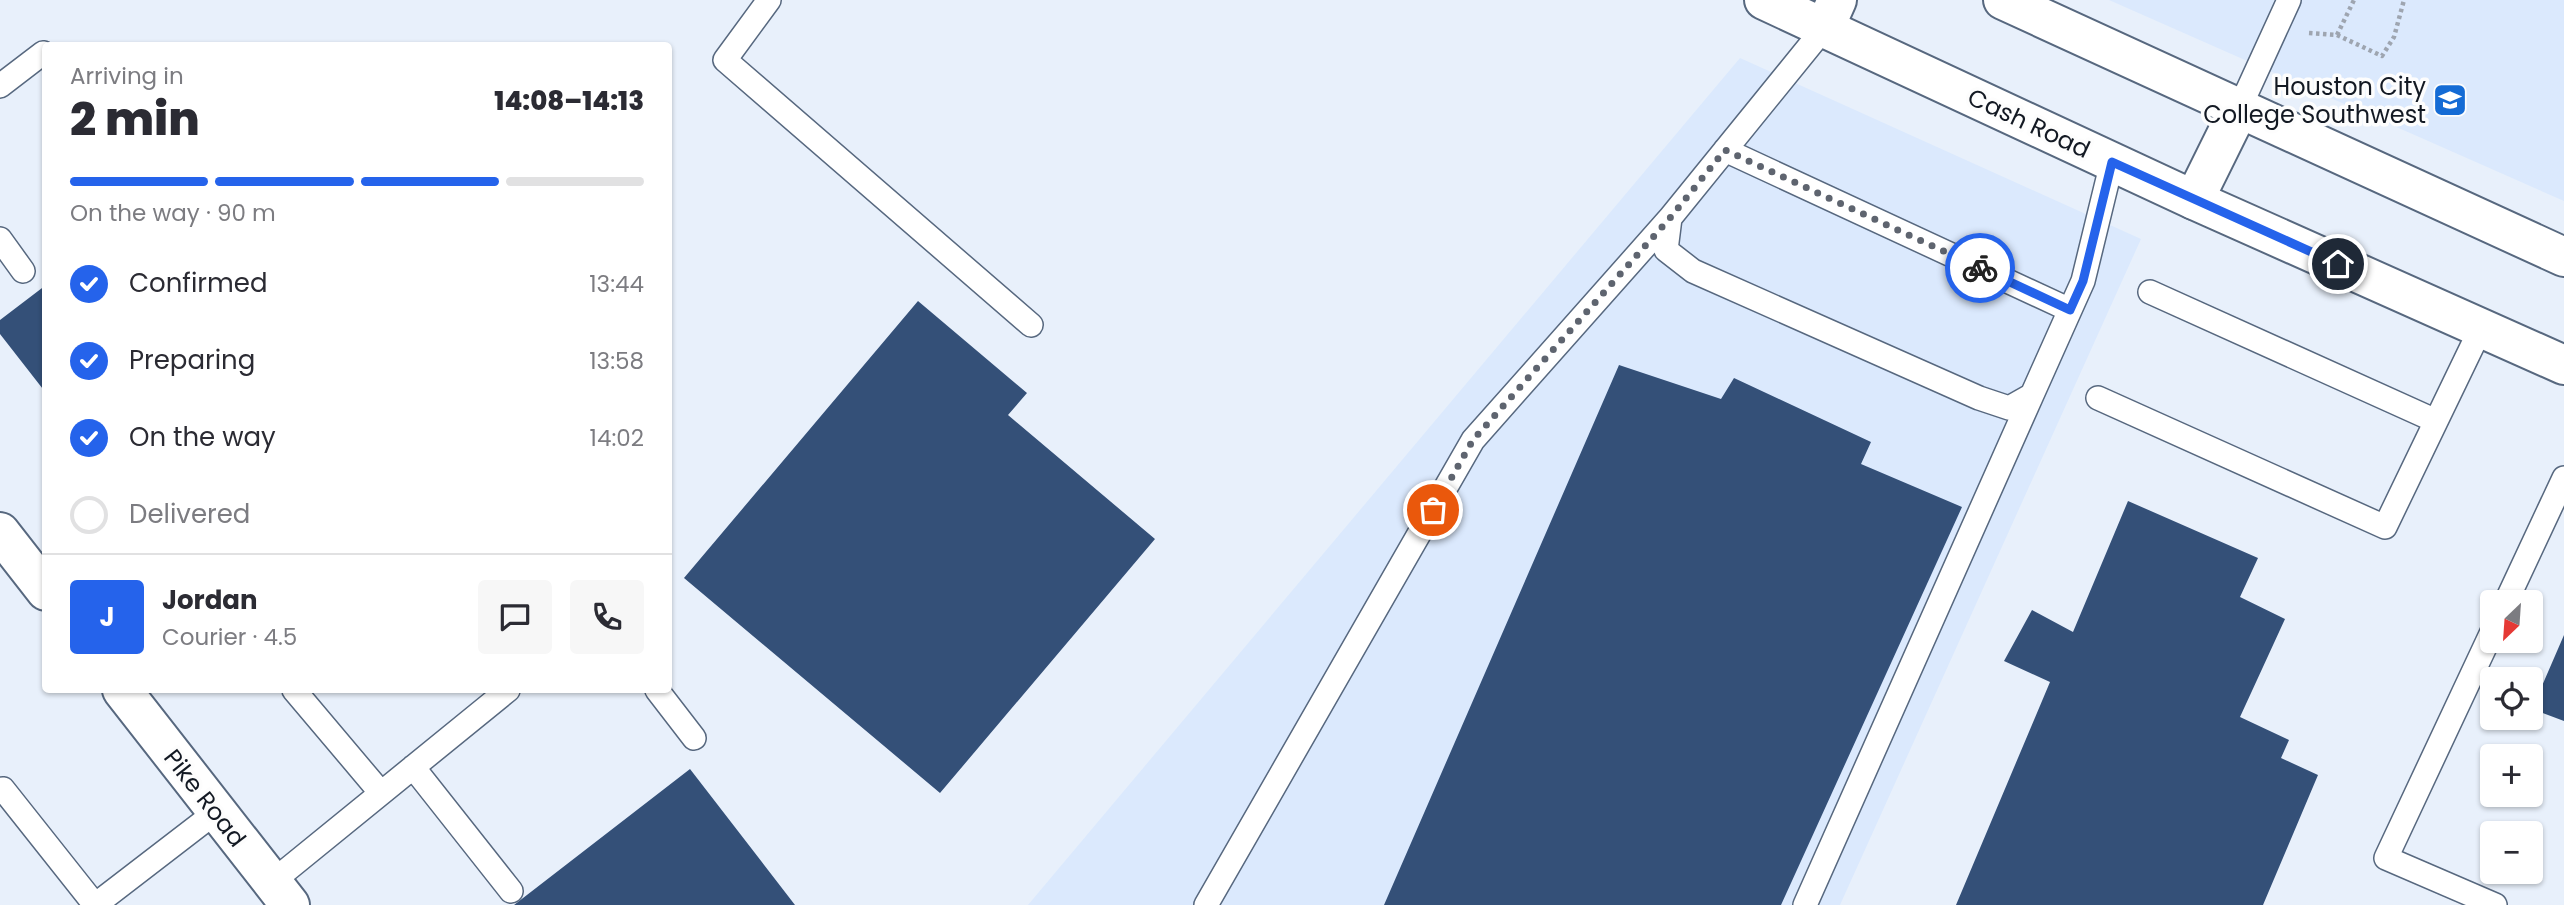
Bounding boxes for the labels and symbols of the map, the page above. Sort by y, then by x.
place label: Houston City College Southwest [2203,70,2426,131]
street label: Cash Road [1962,80,2096,166]
school or university icon: Houston City College Southwest [2431,81,2469,119]
courier [1945,233,2015,303]
pin [2308,234,2368,294]
pin [1403,480,1463,540]
north arrow [2480,590,2543,653]
street label: Pike Road [156,742,254,854]

